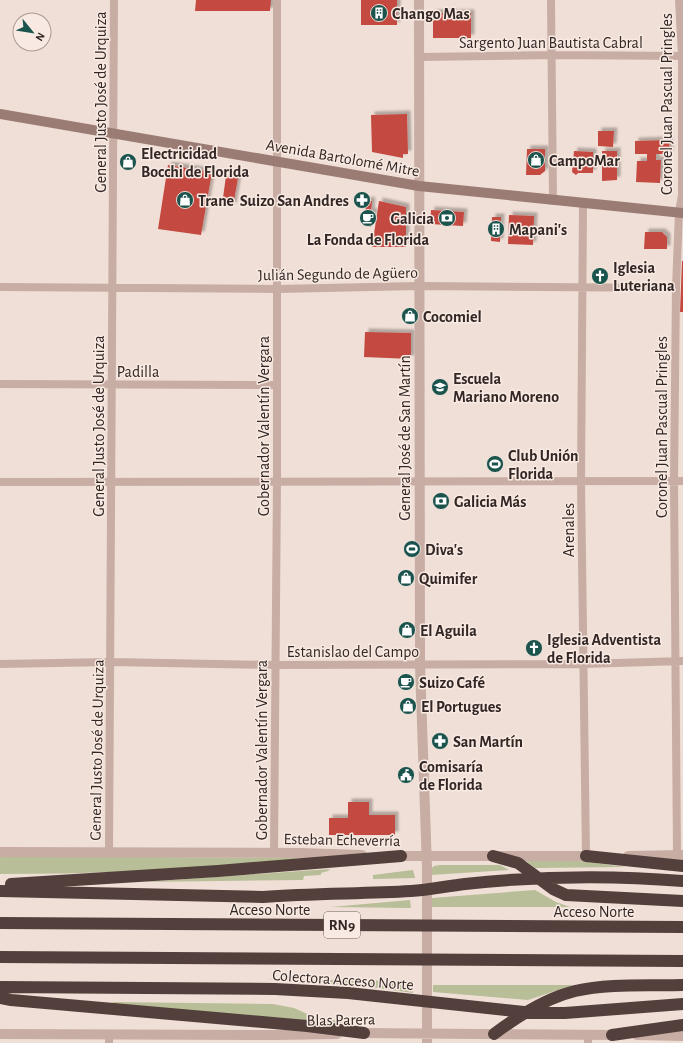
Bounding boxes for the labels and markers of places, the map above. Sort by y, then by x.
building icon: Chango Mas [369,3,389,23]
place label: Chango Mas [392,6,470,22]
place label: Electricidad Bocchi de Florida [141,146,249,180]
shop icon: CampoMar [526,150,546,170]
shop icon: Electricidad Bocchi de Florida [118,152,138,172]
place label: CampoMar [549,153,620,169]
shop icon: Trane [175,190,195,210]
pharmacy icon: Suizo San Andres [352,190,372,210]
place label: Trane [198,193,235,209]
place label: Suizo San Andres [240,193,349,209]
cafe icon: La Fonda de Florida [358,208,378,228]
bank icon: Galicia [437,208,457,228]
place label: Galicia [390,211,434,227]
building icon: Mapani's [486,219,506,239]
place label: Mapani's [509,222,567,238]
place label: La Fonda de Florida [307,232,430,248]
place label: Iglesia Luteriana [613,260,675,294]
church icon: Iglesia Luteriana [590,266,610,286]
shop icon: Cocomiel [400,306,420,326]
place label: Cocomiel [423,309,482,325]
place label: Escuela Mariano Moreno [453,371,559,405]
school or university icon: Escuela Mariano Moreno [430,377,450,397]
place label: Club Unión Florida [508,448,579,482]
sports icon: Club Unión Florida [485,454,505,474]
bank icon: Galicia Más [431,491,451,511]
place label: Galicia Más [454,494,526,510]
sports icon: Diva's [402,539,422,559]
place label: Diva's [425,542,463,558]
shop icon: Quimifer [396,568,416,588]
place label: Quimifer [419,571,478,588]
shop icon: El Aguila [397,620,417,640]
place label: El Aguila [420,623,477,639]
place label: Iglesia Adventista de Florida [547,632,661,666]
church icon: Iglesia Adventista de Florida [524,638,544,658]
cafe icon: Suizo Café [396,672,416,692]
place label: Suizo Café [419,675,485,691]
shop icon: El Portugues [398,696,418,716]
place label: El Portugues [421,699,502,715]
pharmacy icon: San Martín [430,731,450,751]
place label: San Martín [453,734,523,750]
place label: Comisaría de Florida [419,759,483,793]
public building icon: Comisaría de Florida [396,765,416,785]

